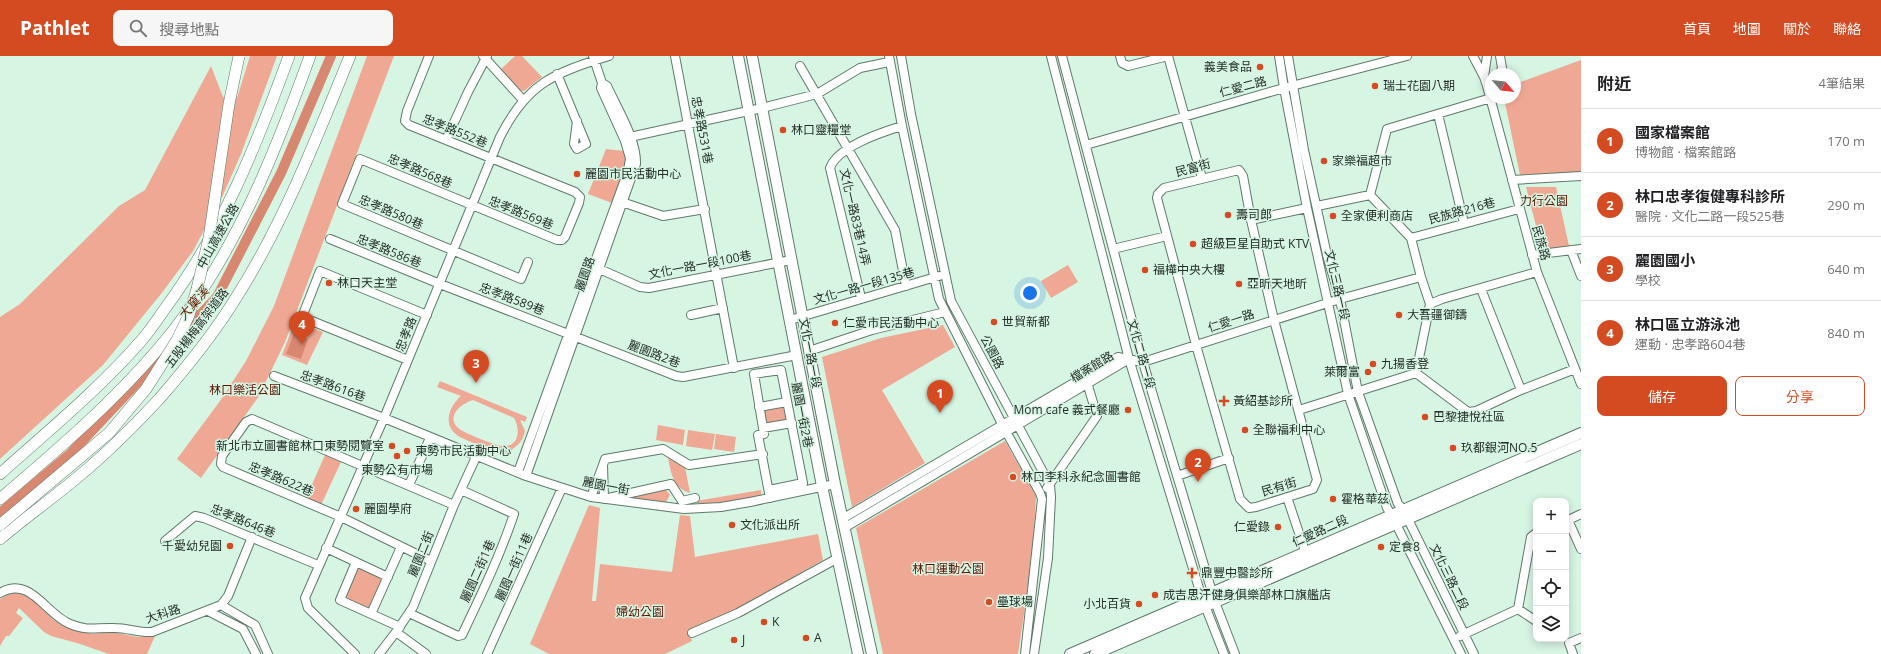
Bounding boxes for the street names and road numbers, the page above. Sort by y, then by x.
street label: 仁愛二路 [1217,72,1268,101]
street label: 忠孝路531巷 [688,95,717,165]
street label: 忠孝路552巷 [420,110,490,151]
street label: 忠孝路568巷 [385,149,455,192]
street label: 民富街 [1173,155,1212,180]
street label: 文化一路83巷14弄 [836,167,875,267]
street label: 忠孝路580巷 [356,190,426,233]
street label: 忠孝路569巷 [486,192,556,233]
street label: 民族路216巷 [1427,193,1497,228]
street label: 中山高速公路 [193,200,242,271]
street label: 民族路 [1528,223,1555,263]
street label: 忠孝路586巷 [354,230,424,271]
street label: 文化一路一段100巷 [647,246,753,283]
street label: 文化三路一段 [1321,248,1354,322]
street label: 麗園路 [571,254,598,294]
street label: 文化一路一段135巷 [811,263,916,308]
street label: 忠孝路589巷 [477,278,547,319]
street label: 五股楊梅高架道路 [161,284,232,371]
street label: 仁愛一路 [1205,305,1256,336]
street label: 忠孝路 [391,314,420,354]
street label: 文化一路一段 [795,316,826,390]
street label: 文化二路一段 [1123,317,1160,391]
street label: 公園路 [976,332,1008,372]
street label: 麗園路2巷 [626,336,683,371]
street label: 檔案館路 [1067,347,1117,386]
street label: 忠孝路616巷 [298,366,368,405]
street label: 麗園一街2巷 [788,380,817,449]
street label: 忠孝路622巷 [246,457,316,500]
street label: 麗園一街 [581,473,631,498]
street label: 民有街 [1259,473,1299,500]
street label: 忠孝路646巷 [208,500,278,541]
street label: 仁愛路二段 [1289,511,1351,551]
street label: 麗園二街 [404,528,437,579]
street label: 麗園一街11巷 [491,530,536,604]
street label: 麗園二街1巷 [456,537,499,605]
street label: 文化三路二段 [1426,541,1473,613]
street label: 大科路 [143,600,183,627]

